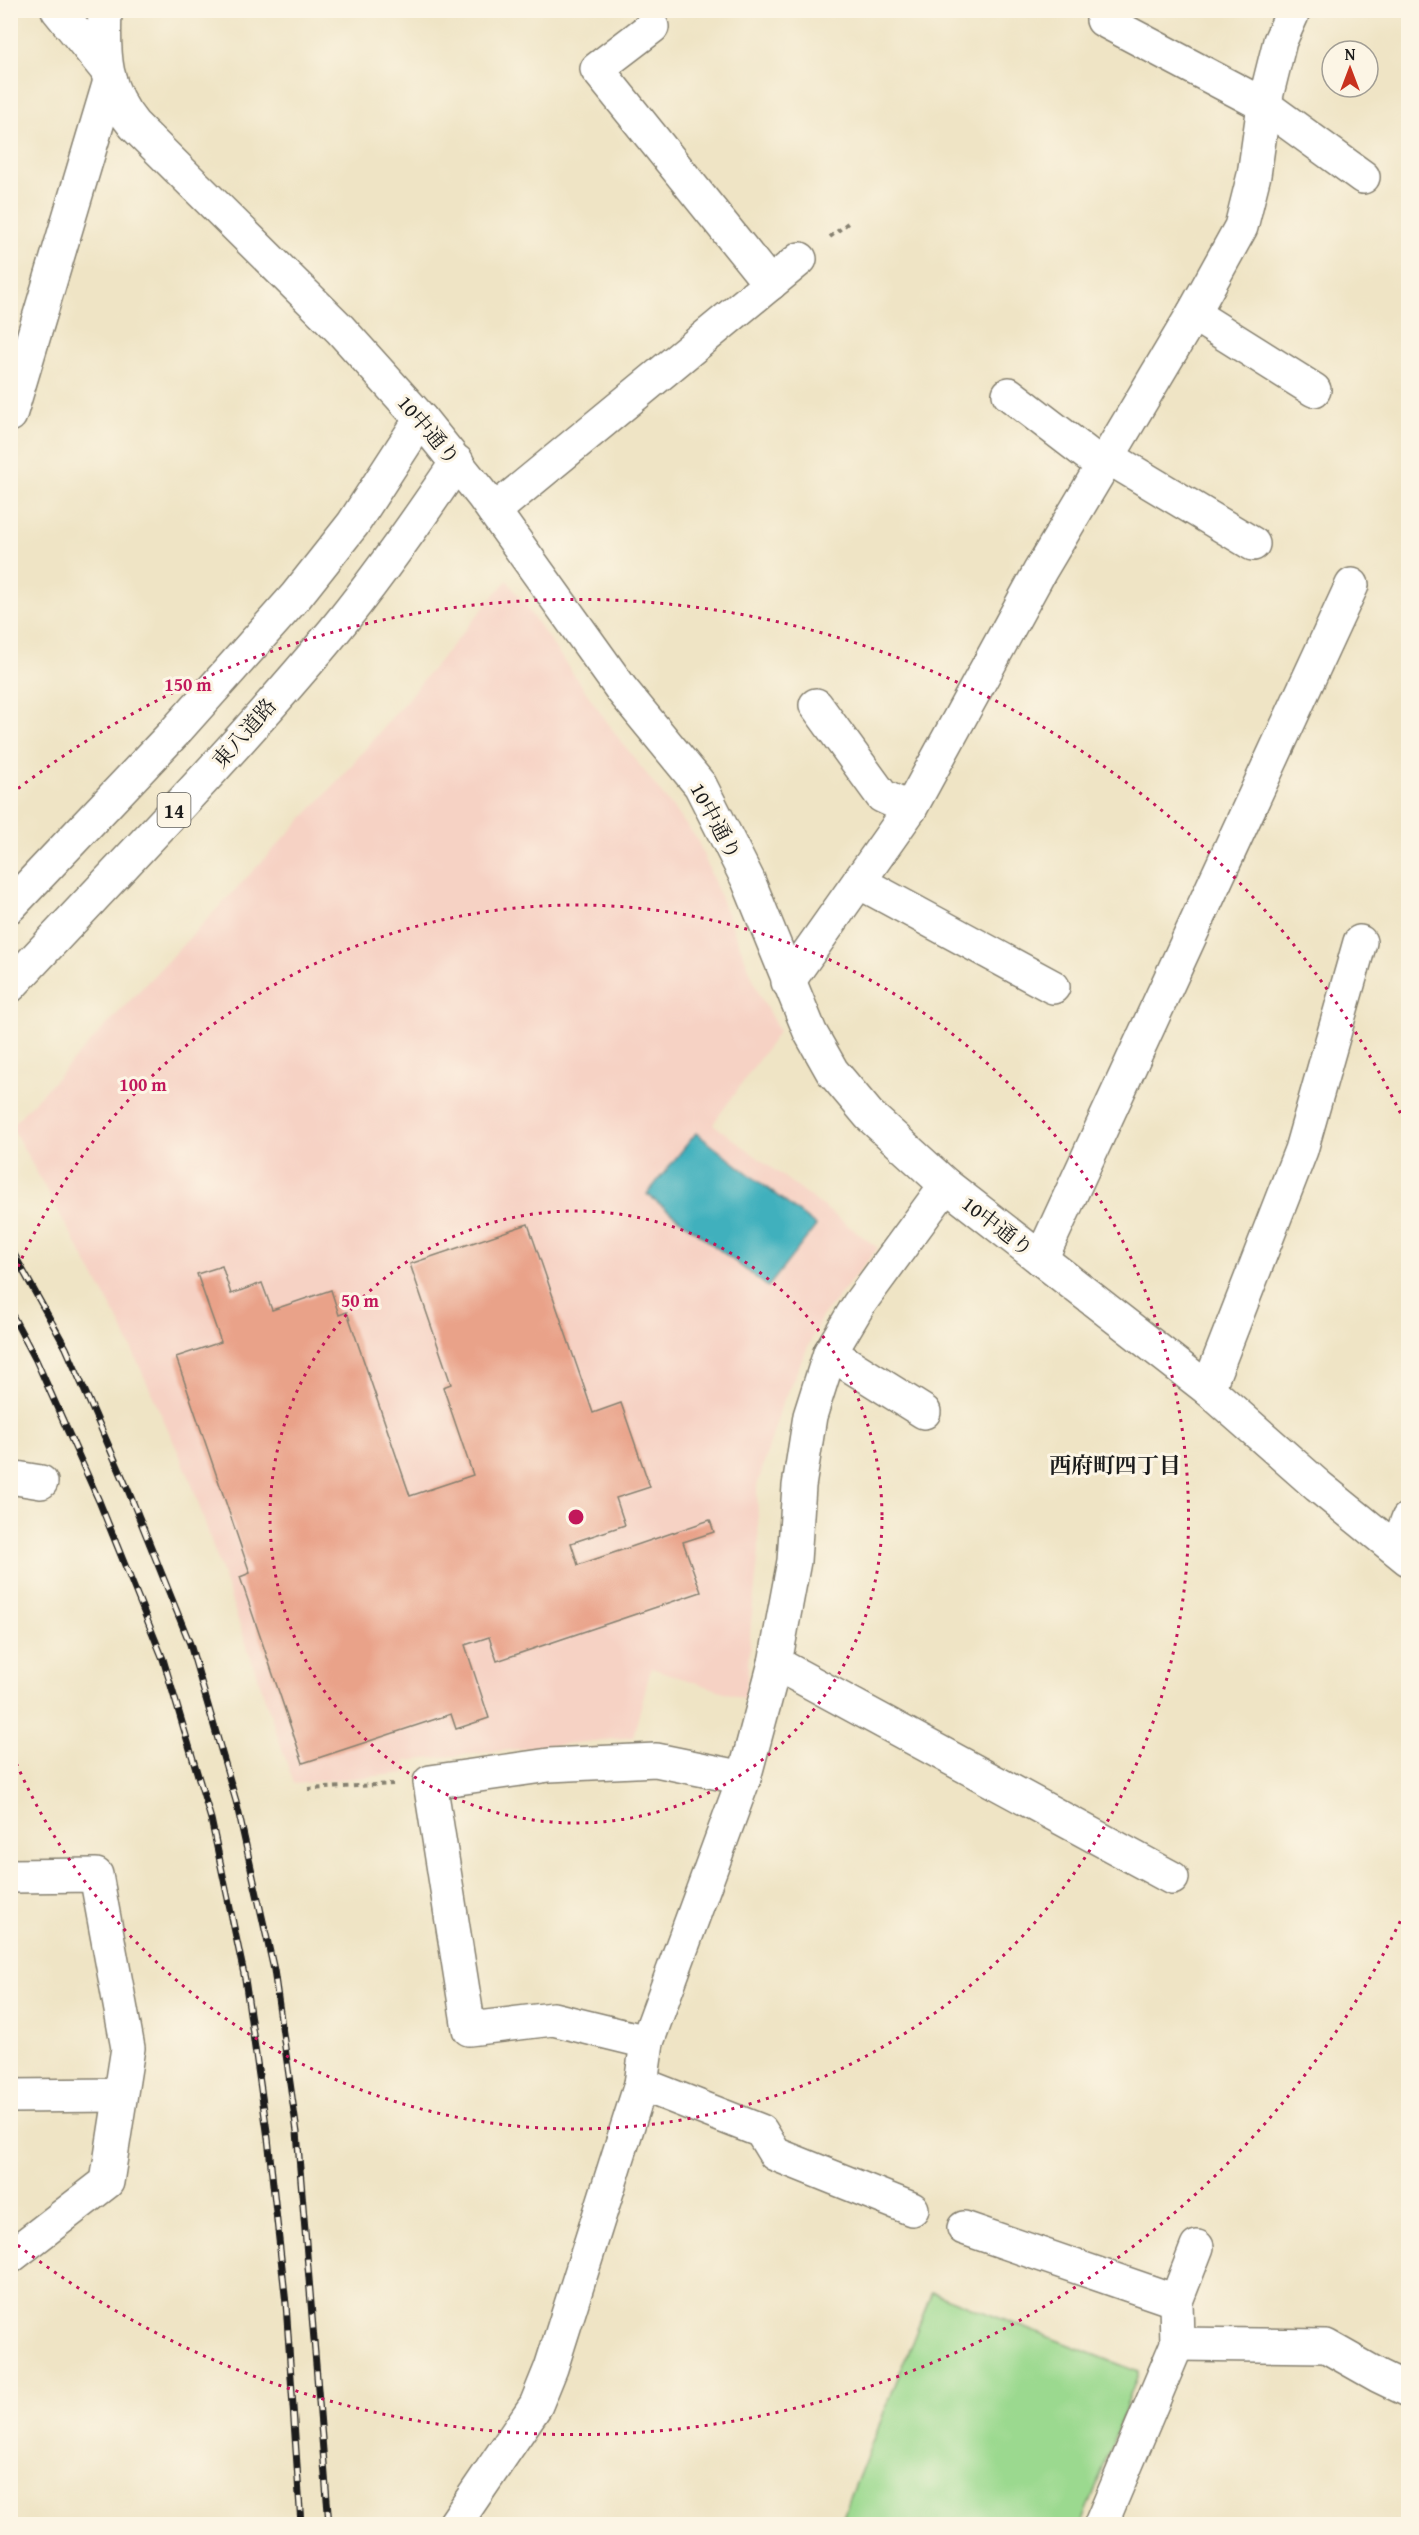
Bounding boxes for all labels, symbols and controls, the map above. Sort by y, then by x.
north arrow [1320,39,1380,99]
text: N [1345,42,1356,66]
street label: 10中通り [390,388,468,472]
text: 150 m [164,671,212,698]
street label: 東八道路 [205,691,283,775]
street label: 10中通り [683,777,749,865]
road number: 14 [158,793,190,827]
text: 100 m [119,1071,167,1098]
street label: 10中通り [956,1188,1040,1264]
text: 50 m [341,1287,380,1314]
district label: 西府町四丁目 [1049,1449,1181,1481]
centre of rings [566,1507,586,1527]

